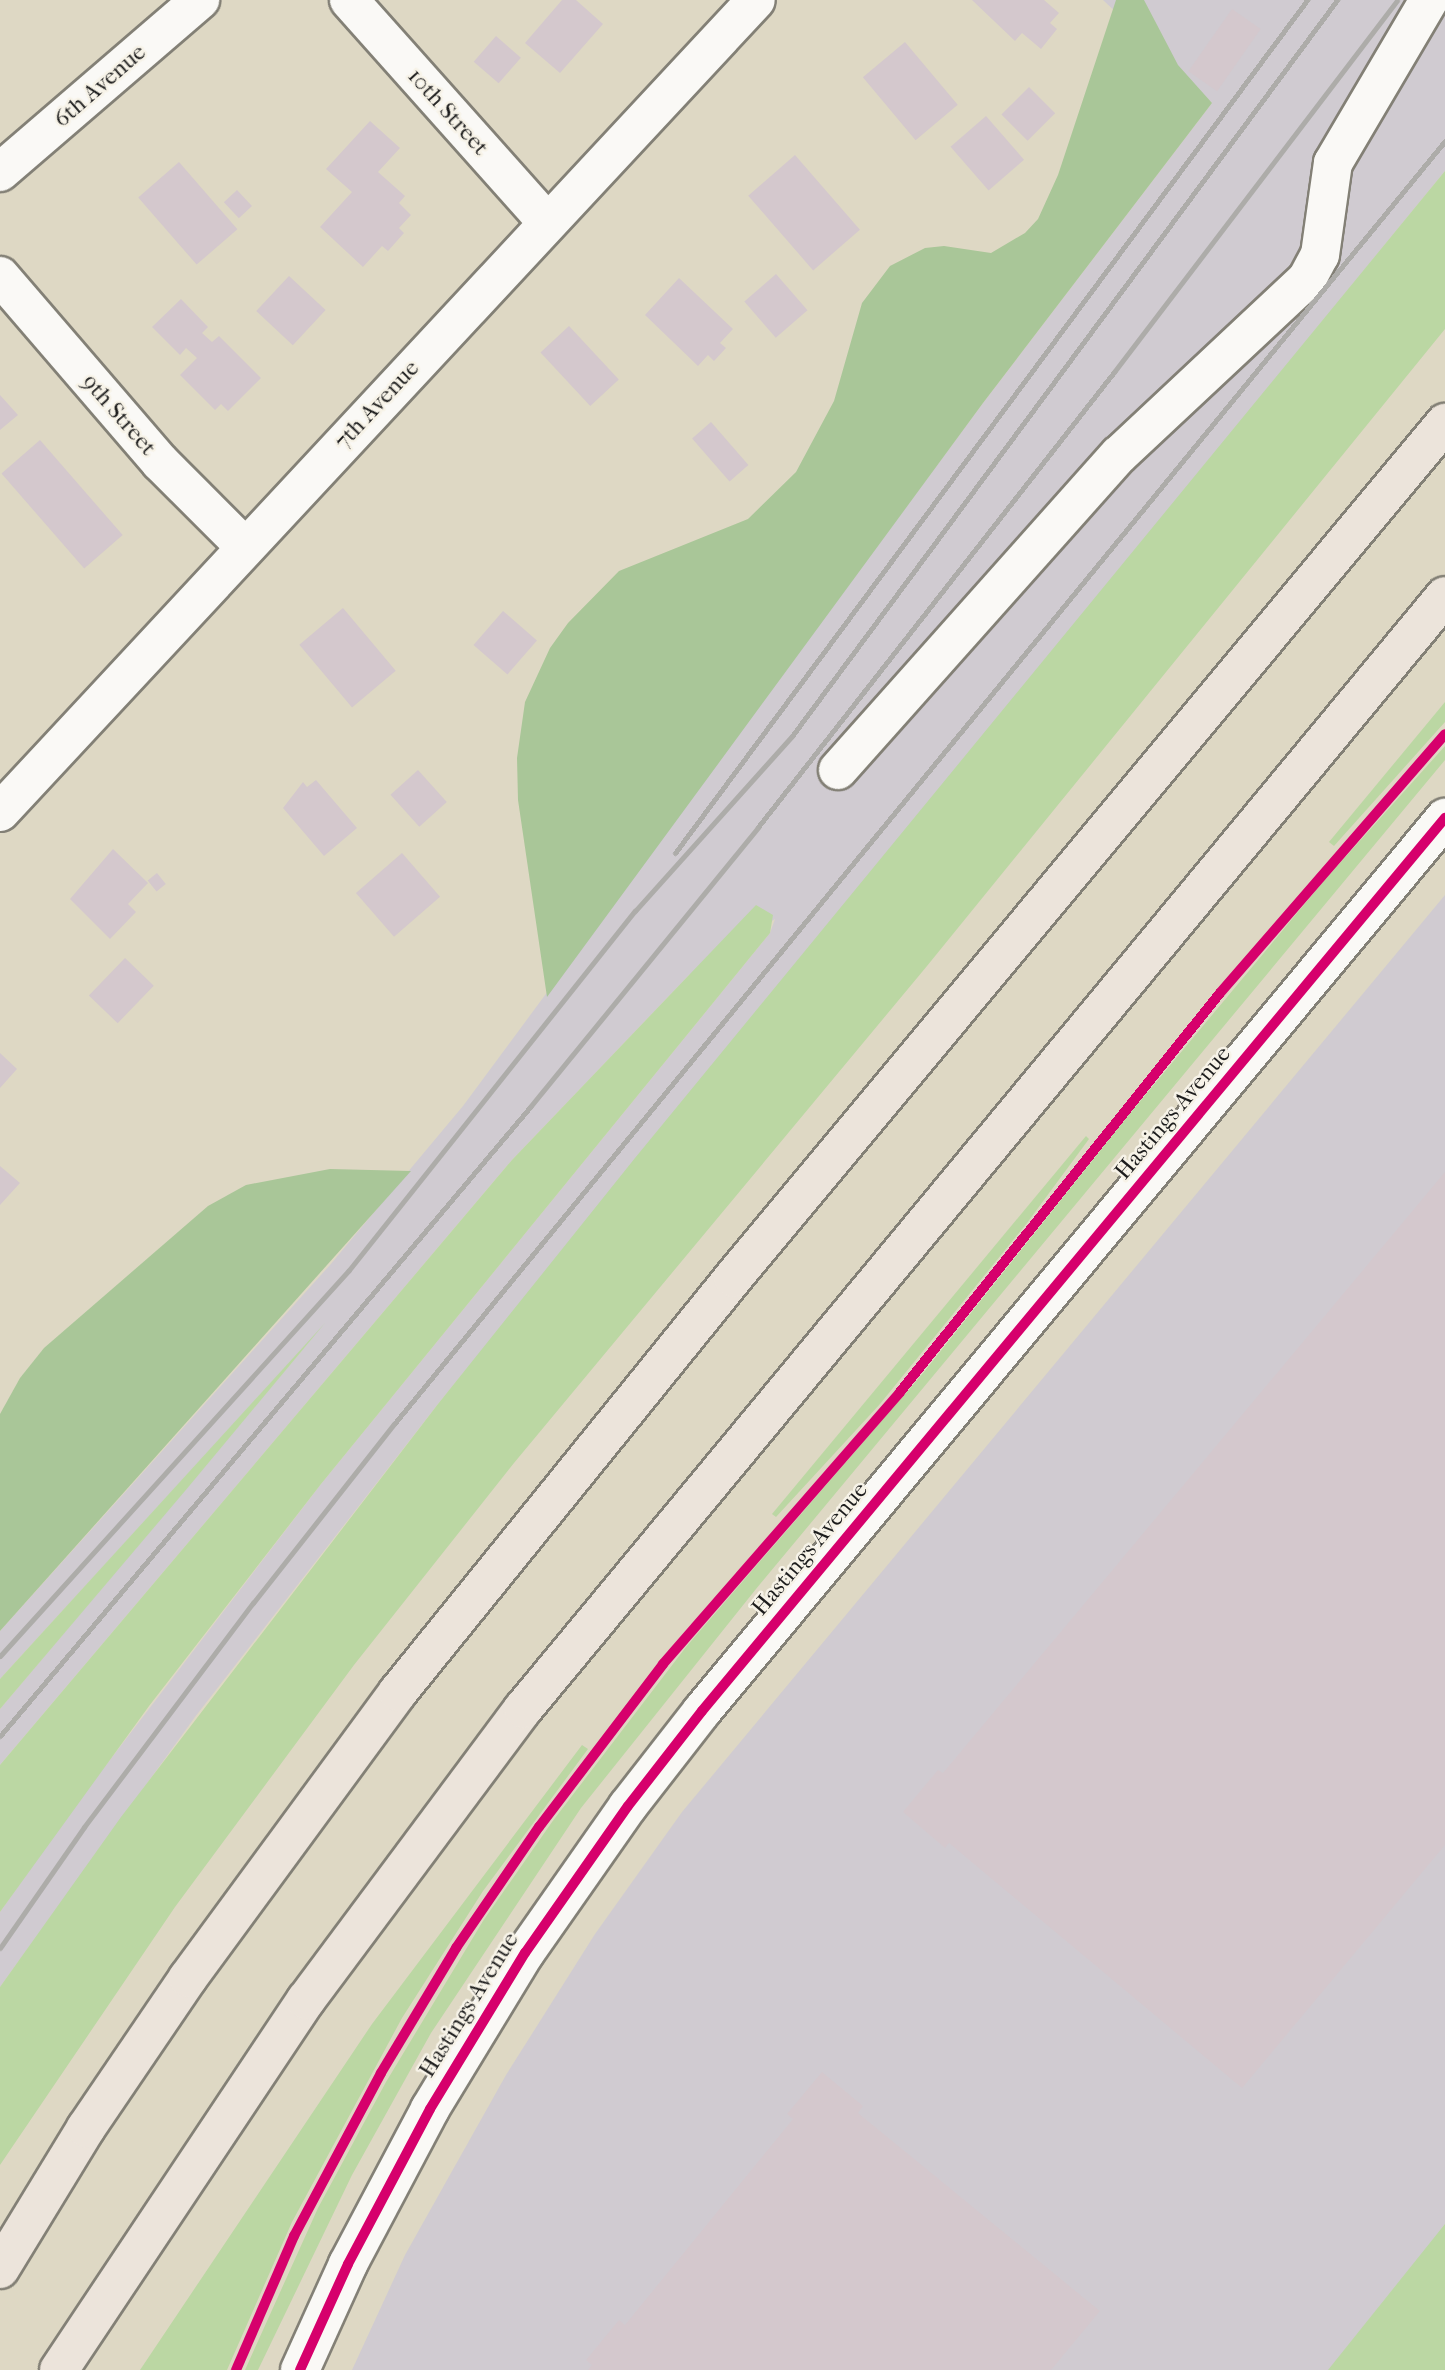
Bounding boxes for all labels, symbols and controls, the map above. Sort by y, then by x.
street label: 6th Avenue [48,39,152,133]
street label: 10th Street [402,63,494,161]
street label: 7th Avenue [329,355,425,455]
street label: 9th Street [76,369,162,461]
street label: Hastings Avenue [1109,1041,1237,1185]
street label: Hastings Avenue [746,1477,874,1621]
street label: Hastings Avenue [413,1927,525,2083]

